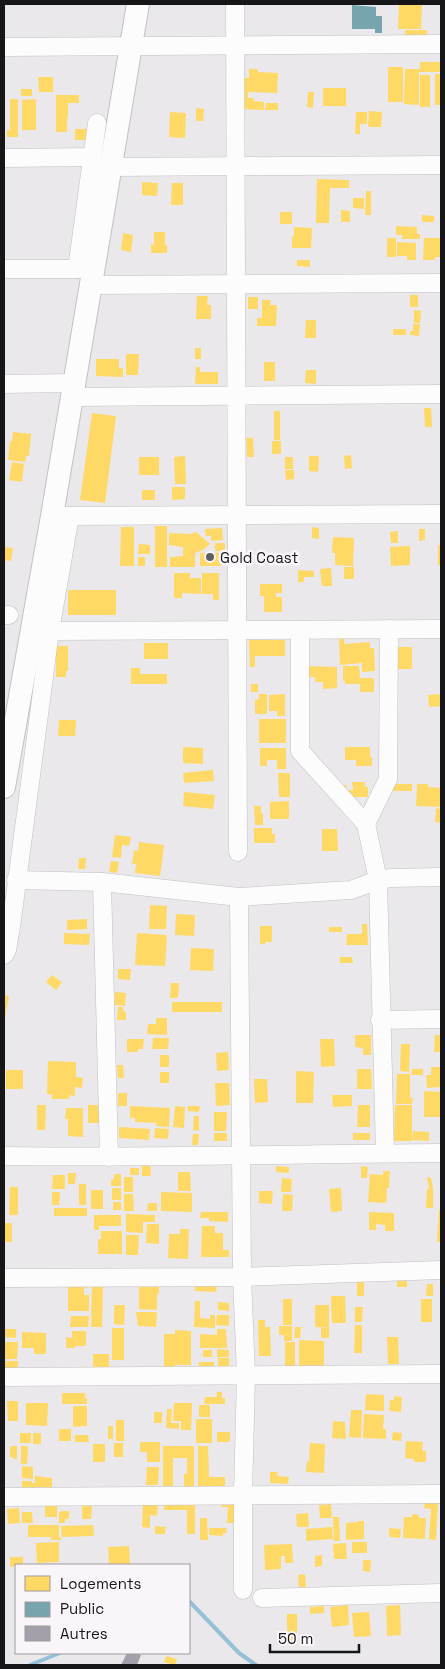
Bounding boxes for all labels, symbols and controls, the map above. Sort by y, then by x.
place label: Gold Coast [220,548,299,567]
marker: Gold Coast [204,551,216,563]
legend [15,1564,190,1654]
text: Logements [60,1574,142,1593]
text: Public [60,1599,104,1618]
scale bar [270,1622,359,1654]
text: Autres [60,1624,108,1643]
text: 50 m [278,1629,313,1648]

